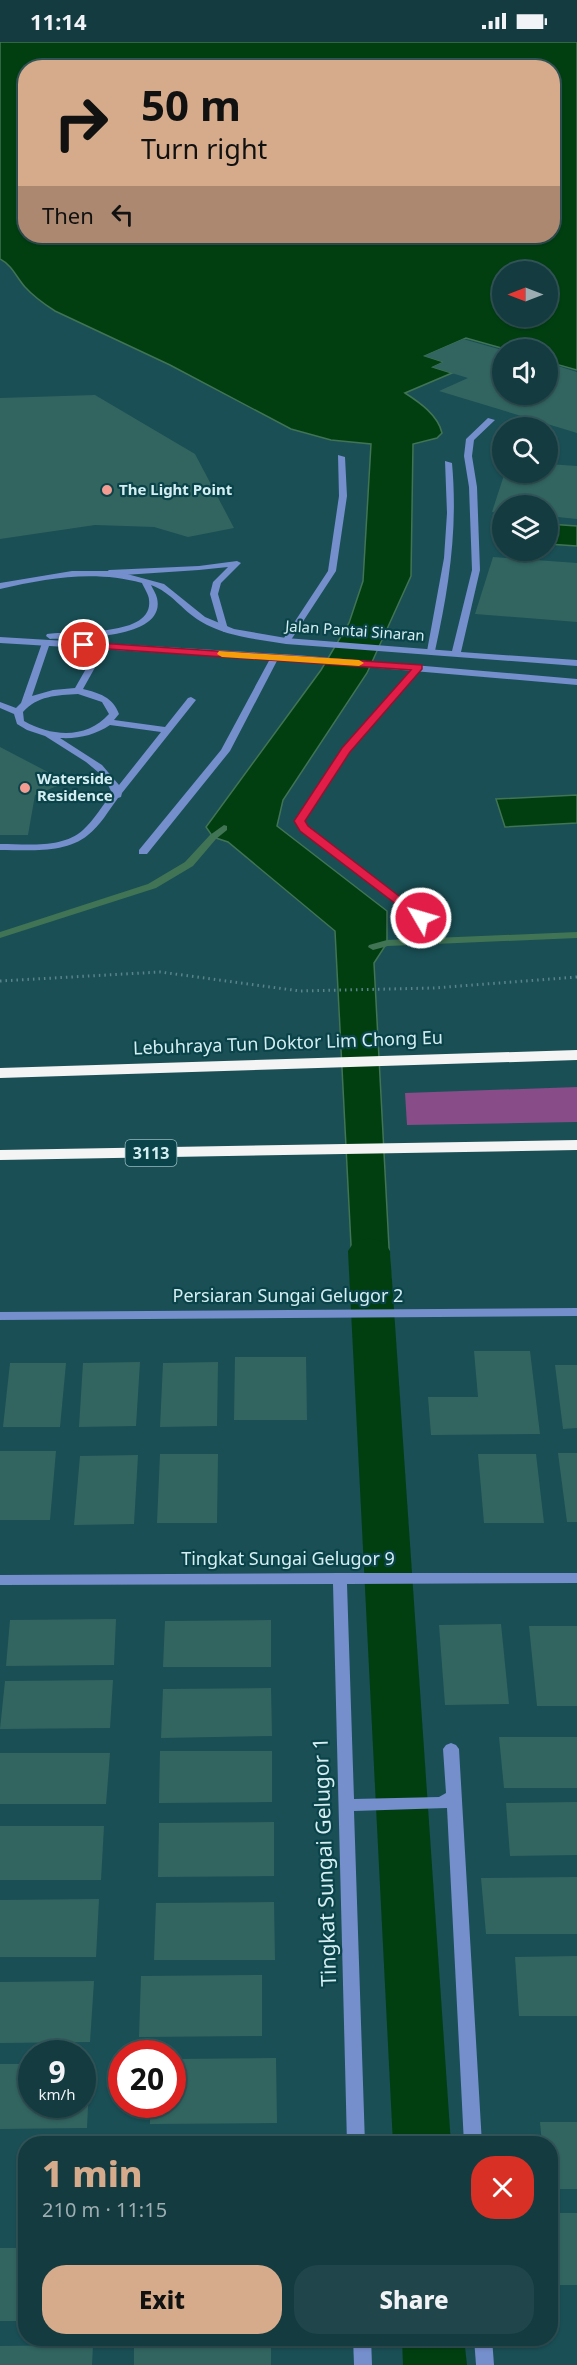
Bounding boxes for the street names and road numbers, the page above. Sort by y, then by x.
street label: Jalan Pantai Sinaran [283,615,425,645]
street label: Lebuhraya Tun Doktor Lim Chong Eu [133,1025,443,1059]
road number: 3113 [126,1140,176,1166]
street label: Persiaran Sungai Gelugor 2 [173,1283,403,1307]
street label: Tingkat Sungai Gelugor 9 [181,1546,395,1570]
street label: Tingkat Sungai Gelugor 1 [306,1737,342,1987]

